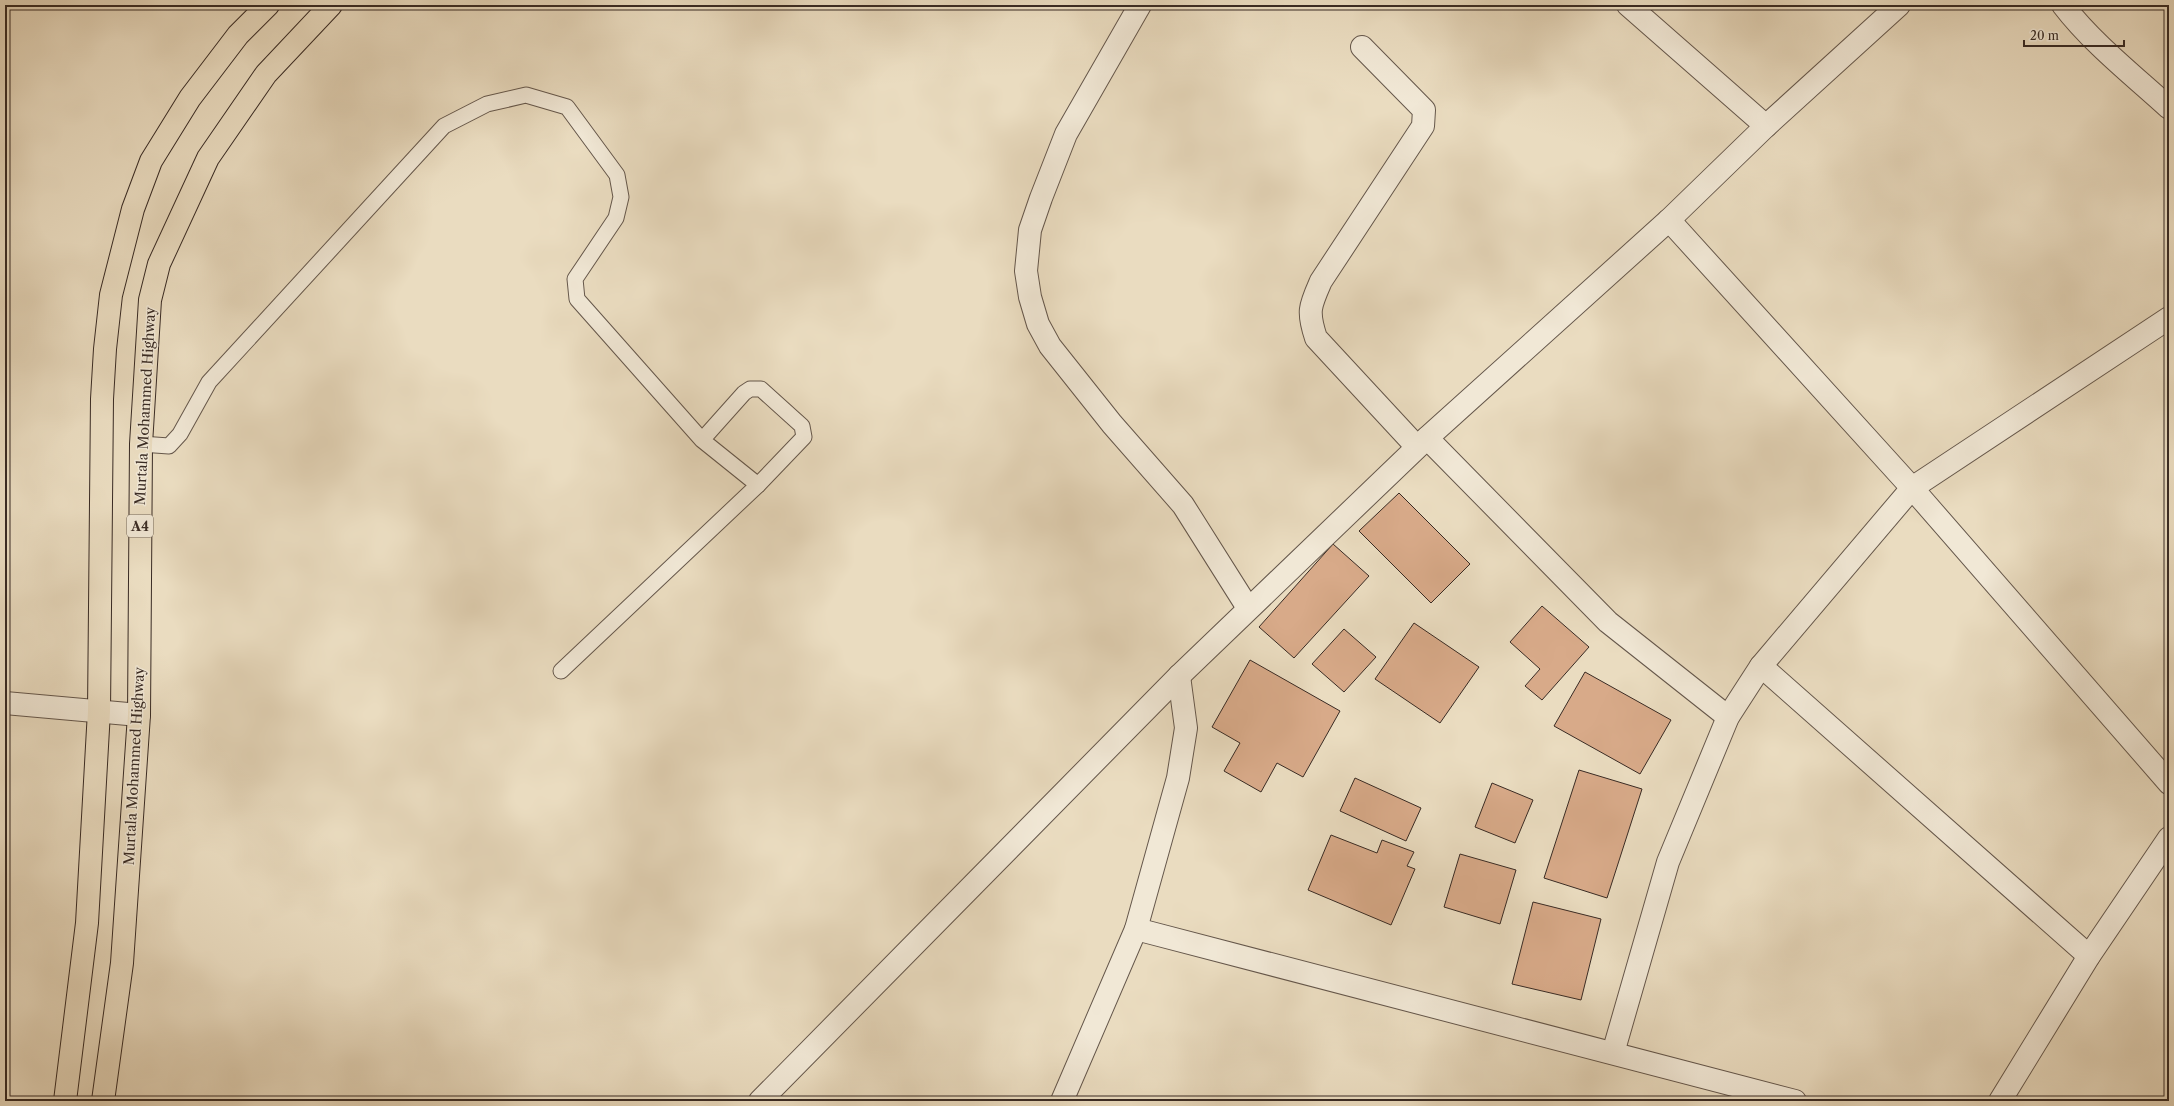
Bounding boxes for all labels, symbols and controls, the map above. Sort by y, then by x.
scale bar [2024,22,2124,48]
text: 20 m [2030,28,2059,43]
street label: Murtala Mohammed Highway [131,306,159,506]
road number: A4 [127,515,153,537]
street label: Murtala Mohammed Highway [120,666,148,866]

